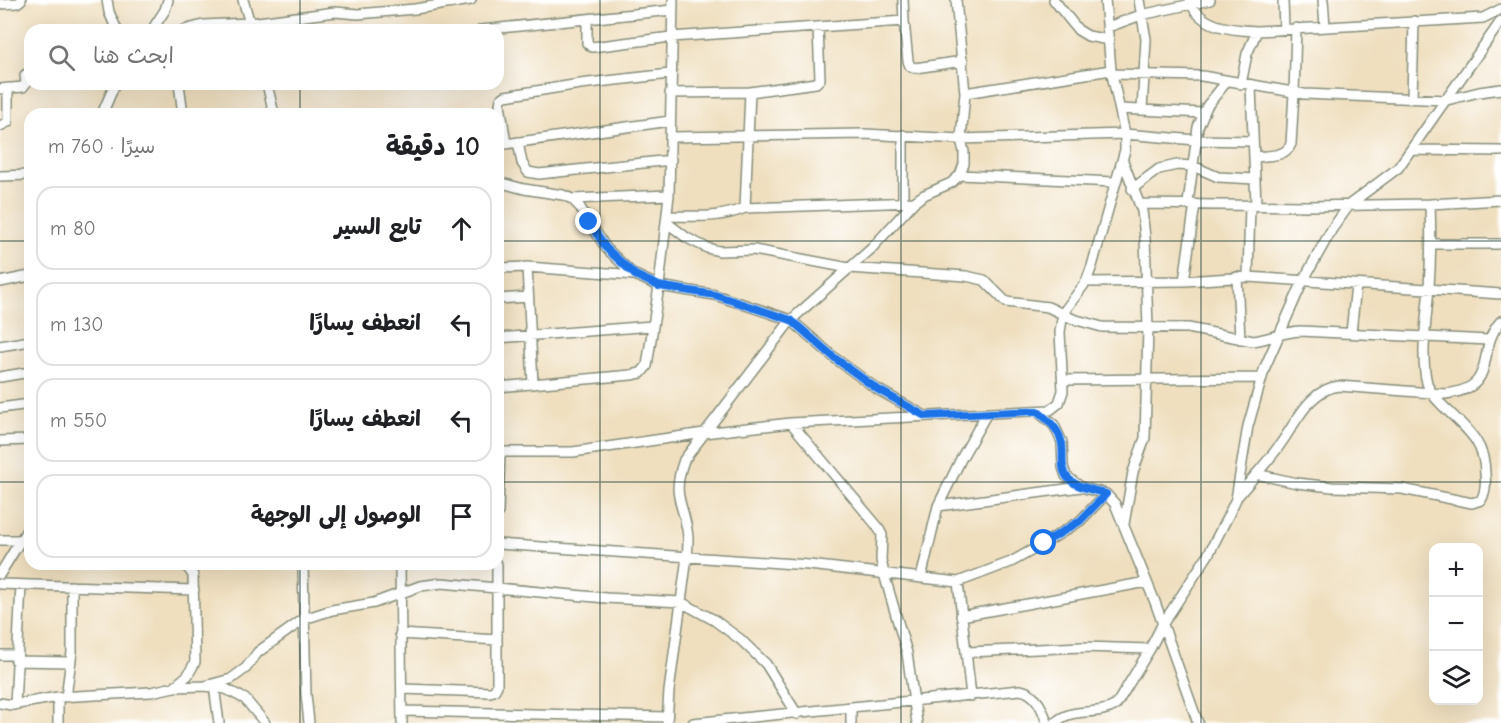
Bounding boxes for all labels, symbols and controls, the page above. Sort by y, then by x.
search box [24,24,504,90]
icon: search [45,41,78,74]
text: ابحث هنا [93,43,174,69]
text: 10 دقيقة [386,132,480,162]
text: سيرًا · 760 m [48,135,155,158]
route end [575,208,601,234]
icon: ahead [445,212,478,245]
text: تابع السير [335,214,421,240]
text: 80 m [50,217,96,240]
icon: left [445,308,478,341]
text: انعطف يسارًا [309,310,421,336]
text: 130 m [50,313,103,336]
icon: left [445,404,478,437]
text: انعطف يسارًا [309,406,421,432]
text: 550 m [50,409,107,432]
icon: arrive [445,500,478,533]
text: الوصول إلى الوجهة [251,502,421,528]
route start [1030,529,1056,555]
map controls [1429,543,1483,705]
button: + [1429,543,1483,597]
button: − [1429,597,1483,651]
button: layers [1429,651,1483,705]

